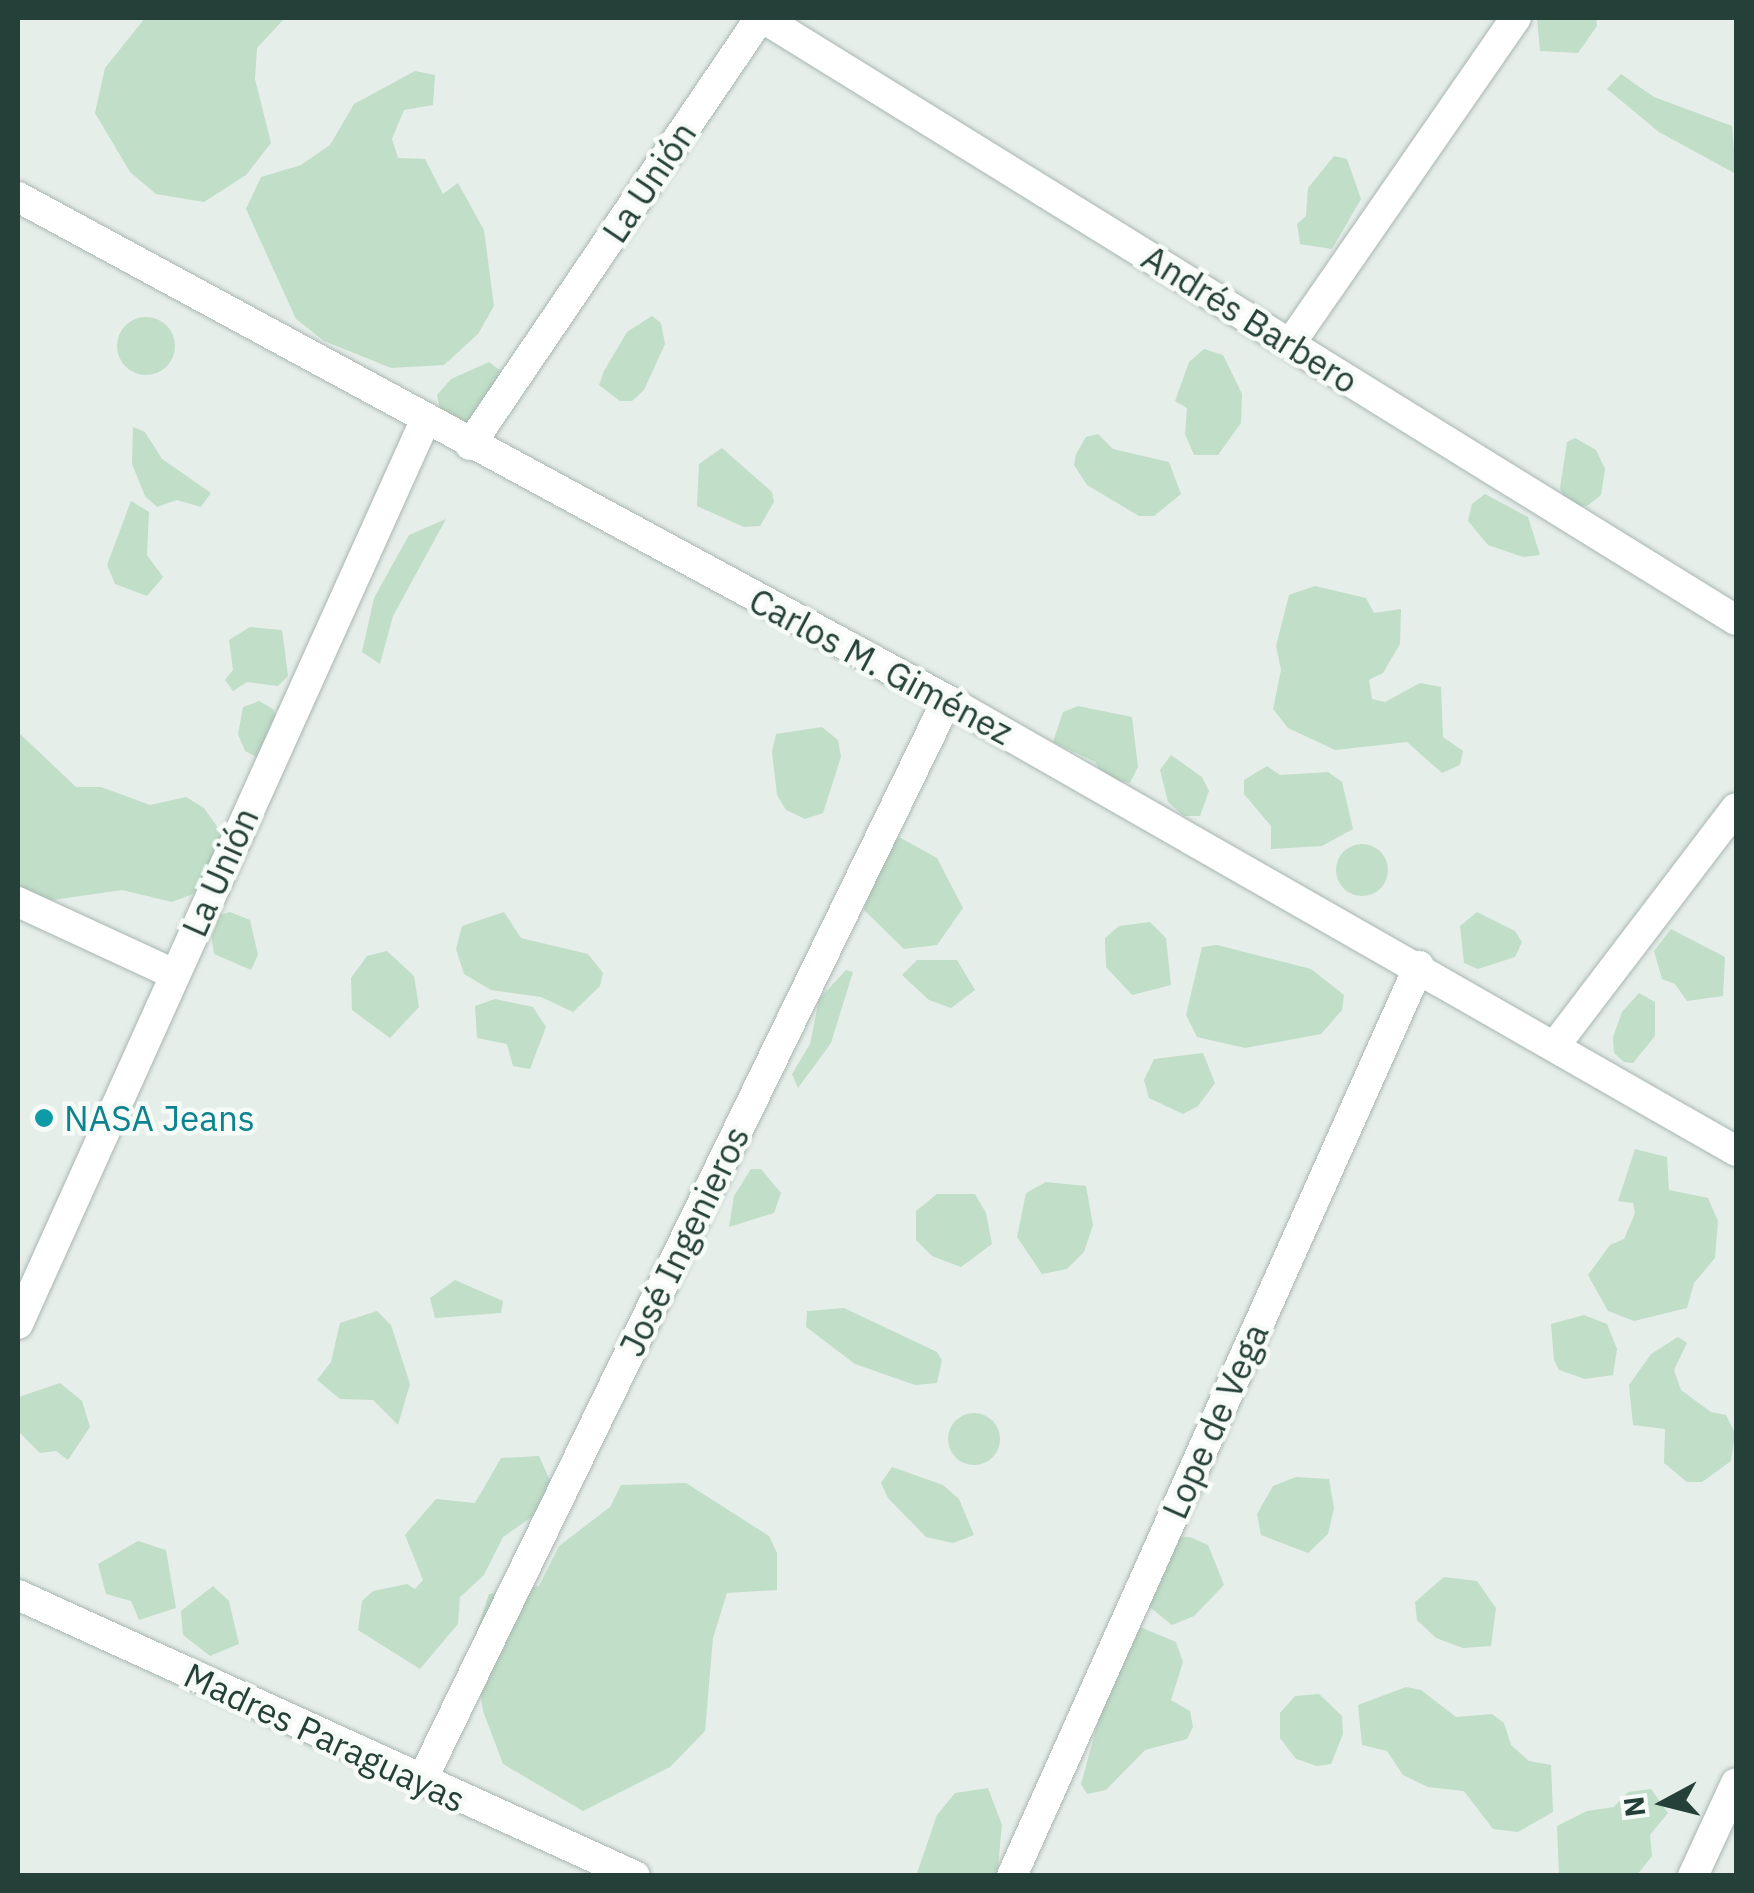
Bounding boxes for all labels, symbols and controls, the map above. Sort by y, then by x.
street label: La Unión [593,114,705,250]
street label: Andrés Barbero [1135,236,1365,402]
street label: Carlos M. Giménez [742,579,1020,753]
street label: La Unión [173,801,267,943]
place label: NASA Jeans [64,1097,255,1139]
marker: NASA Jeans [33,1107,55,1129]
street label: José Ingenieros [610,1119,758,1363]
street label: Lope de Vega [1153,1317,1277,1525]
street label: Madres Paraguayas [178,1654,472,1820]
north arrow [1614,1753,1714,1853]
text: N [1614,1794,1653,1819]

